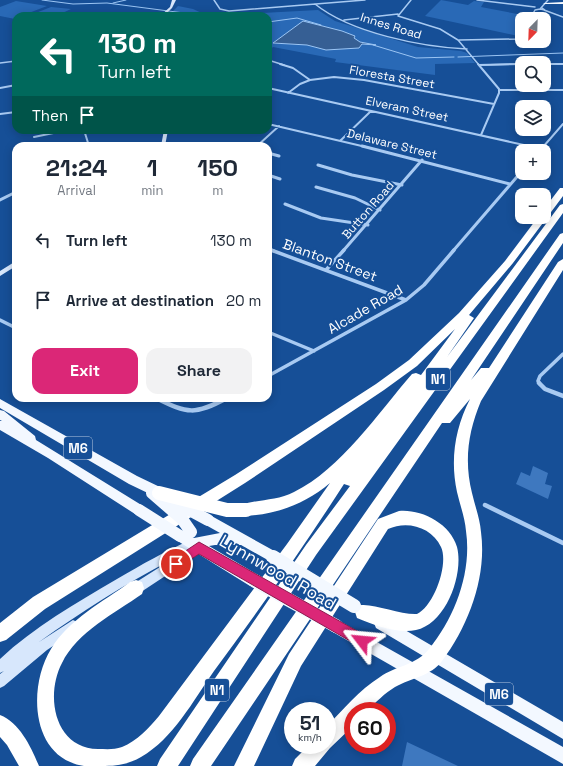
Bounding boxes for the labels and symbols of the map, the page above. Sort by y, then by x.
street label: Innes Road [358,9,424,43]
north arrow [515,12,551,48]
street label: Floresta Street [348,62,436,92]
street label: Elveram Street [364,92,450,126]
street label: Delaware Street [345,125,439,163]
street label: Button Road [338,178,398,242]
street label: Blanton Street [280,235,380,285]
street label: Alcade Road [324,280,406,338]
road number: N1 [426,368,450,390]
road number: M6 [64,437,92,459]
street label: Lynnwood Road [215,530,341,614]
pin [159,547,193,581]
position arrow [341,620,383,662]
road number: N1 [205,679,229,701]
road number: M6 [485,683,513,705]
speed limit sign: 60 [344,702,396,754]

